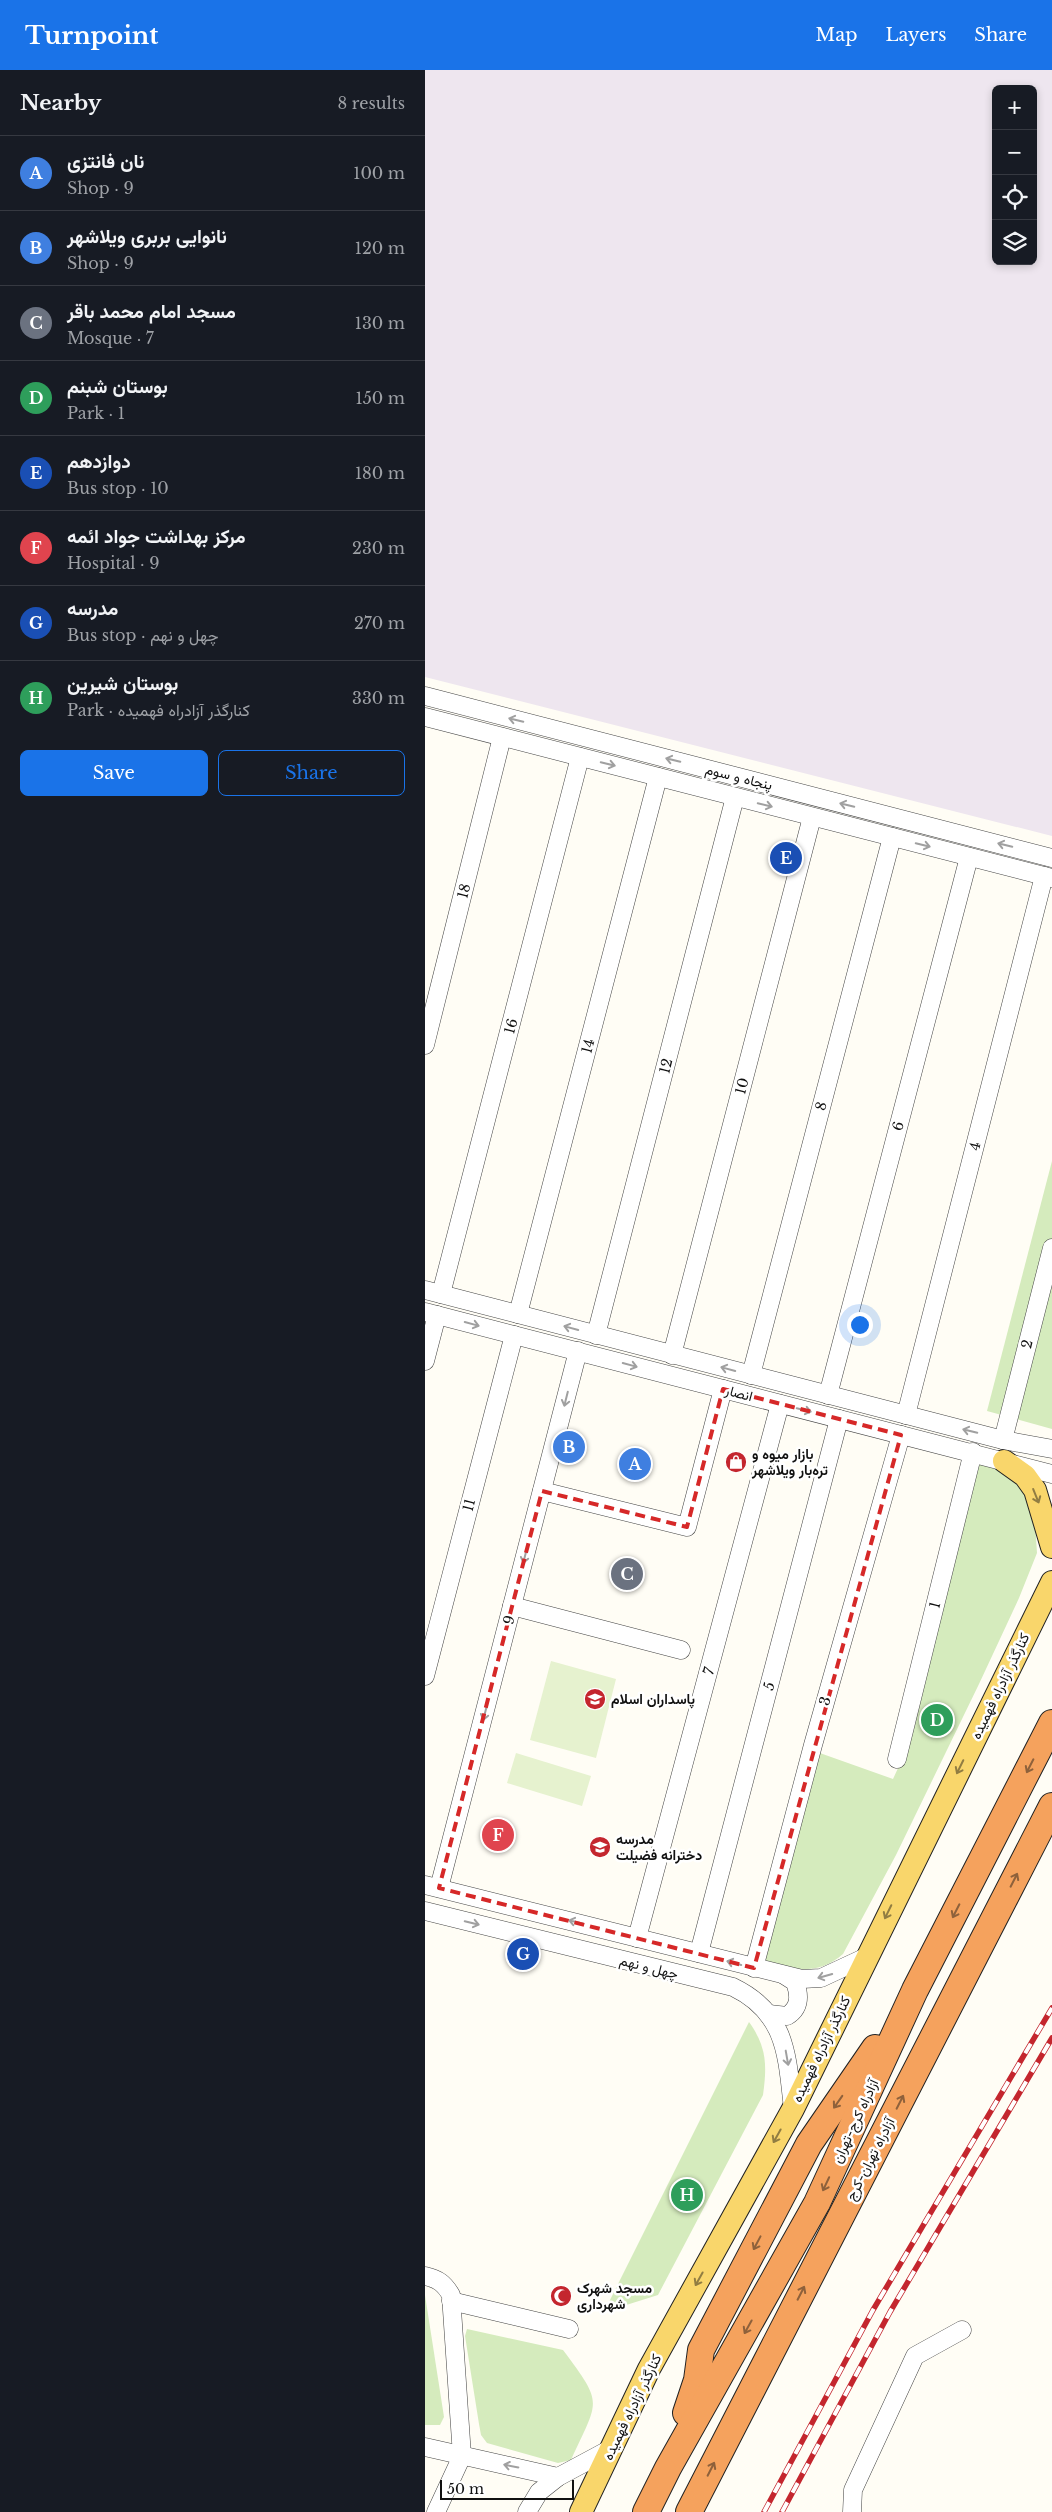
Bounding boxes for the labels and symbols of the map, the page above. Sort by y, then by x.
one-way arrow [508,714,524,724]
one-way arrow [666,755,682,764]
one-way arrow [599,760,615,769]
street label: پنجاه و سوم [703,760,774,795]
one-way arrow [757,800,773,810]
one-way arrow [840,800,856,809]
pin: E [770,839,802,877]
one-way arrow [997,840,1013,850]
one-way arrow [914,841,930,850]
street label: 18 [453,882,475,900]
street label: 16 [500,1016,522,1036]
street label: 14 [577,1037,599,1055]
street label: 12 [655,1057,677,1075]
street label: 10 [731,1076,753,1096]
street label: 8 [811,1100,831,1112]
street label: 6 [888,1119,908,1133]
street label: 4 [965,1140,985,1152]
your location [847,1312,873,1338]
one-way arrow [464,1320,480,1330]
one-way arrow [563,1323,579,1332]
street label: 2 [1017,1338,1037,1350]
one-way arrow [621,1361,637,1370]
one-way arrow [721,1364,737,1373]
street label: انصار [722,1380,755,1405]
one-way arrow [560,1390,570,1406]
one-way arrow [795,1406,811,1415]
one-way arrow [963,1426,979,1436]
pin: B [553,1428,585,1466]
pin: A [619,1445,651,1483]
place label: بازار میوه و تره‌بار ویلاشهر [751,1445,828,1479]
shop icon: بازار میوه و تره‌بار ویلاشهر [724,1450,748,1474]
one-way arrow [1032,1488,1042,1503]
street label: 11 [459,1497,479,1513]
one-way arrow [520,1548,529,1564]
pin: C [611,1555,643,1593]
street label: 1 [926,1600,944,1610]
street label: 9 [499,1613,519,1627]
street label: کنارگذر آزادراه فهمیده [967,1630,1033,1742]
street label: 7 [699,1664,719,1677]
street label: 5 [759,1680,779,1692]
school or university icon: پاسداران اسلام [583,1687,607,1711]
place label: پاسداران اسلام [611,1690,695,1709]
street label: 3 [815,1694,835,1708]
pin: D [921,1701,953,1739]
one-way arrow [480,1705,489,1721]
one-way arrow [955,1759,964,1774]
one-way arrow [1025,1759,1035,1774]
pin: F [482,1816,514,1854]
place label: مدرسه دخترانه فضیلت [616,1830,702,1864]
school or university icon: مدرسه دخترانه فضیلت [588,1835,612,1859]
one-way arrow [1009,1872,1019,1887]
one-way arrow [951,1903,960,1918]
one-way arrow [883,1904,892,1919]
one-way arrow [569,1917,585,1927]
one-way arrow [464,1919,480,1928]
pin: G [507,1935,539,1973]
street label: چهل و نهم [618,1951,680,1984]
one-way arrow [726,1957,742,1967]
one-way arrow [817,1971,833,1981]
street label: کنارگذر آزادراه فهمیده [788,1993,854,2105]
one-way arrow [782,2050,792,2066]
street label: آزادراه کرج-تهران [828,2075,885,2167]
one-way arrow [833,2095,843,2109]
one-way arrow [896,2095,905,2110]
street label: آزادراه تهران-کرج [841,2113,901,2204]
one-way arrow [772,2129,782,2143]
pin: H [671,2176,703,2214]
one-way arrow [821,2176,830,2191]
one-way arrow [752,2235,761,2250]
one-way arrow [694,2271,704,2286]
place label: مسجد شهرک شهرداری [577,2279,653,2313]
mosque icon: مسجد شهرک شهرداری [549,2284,573,2308]
one-way arrow [797,2286,806,2301]
one-way arrow [743,2319,753,2334]
street label: کنارگذر آزادراه فهمیده [599,2351,665,2463]
one-way arrow [503,2461,519,2470]
one-way arrow [706,2461,716,2476]
scale bar [440,2477,574,2500]

